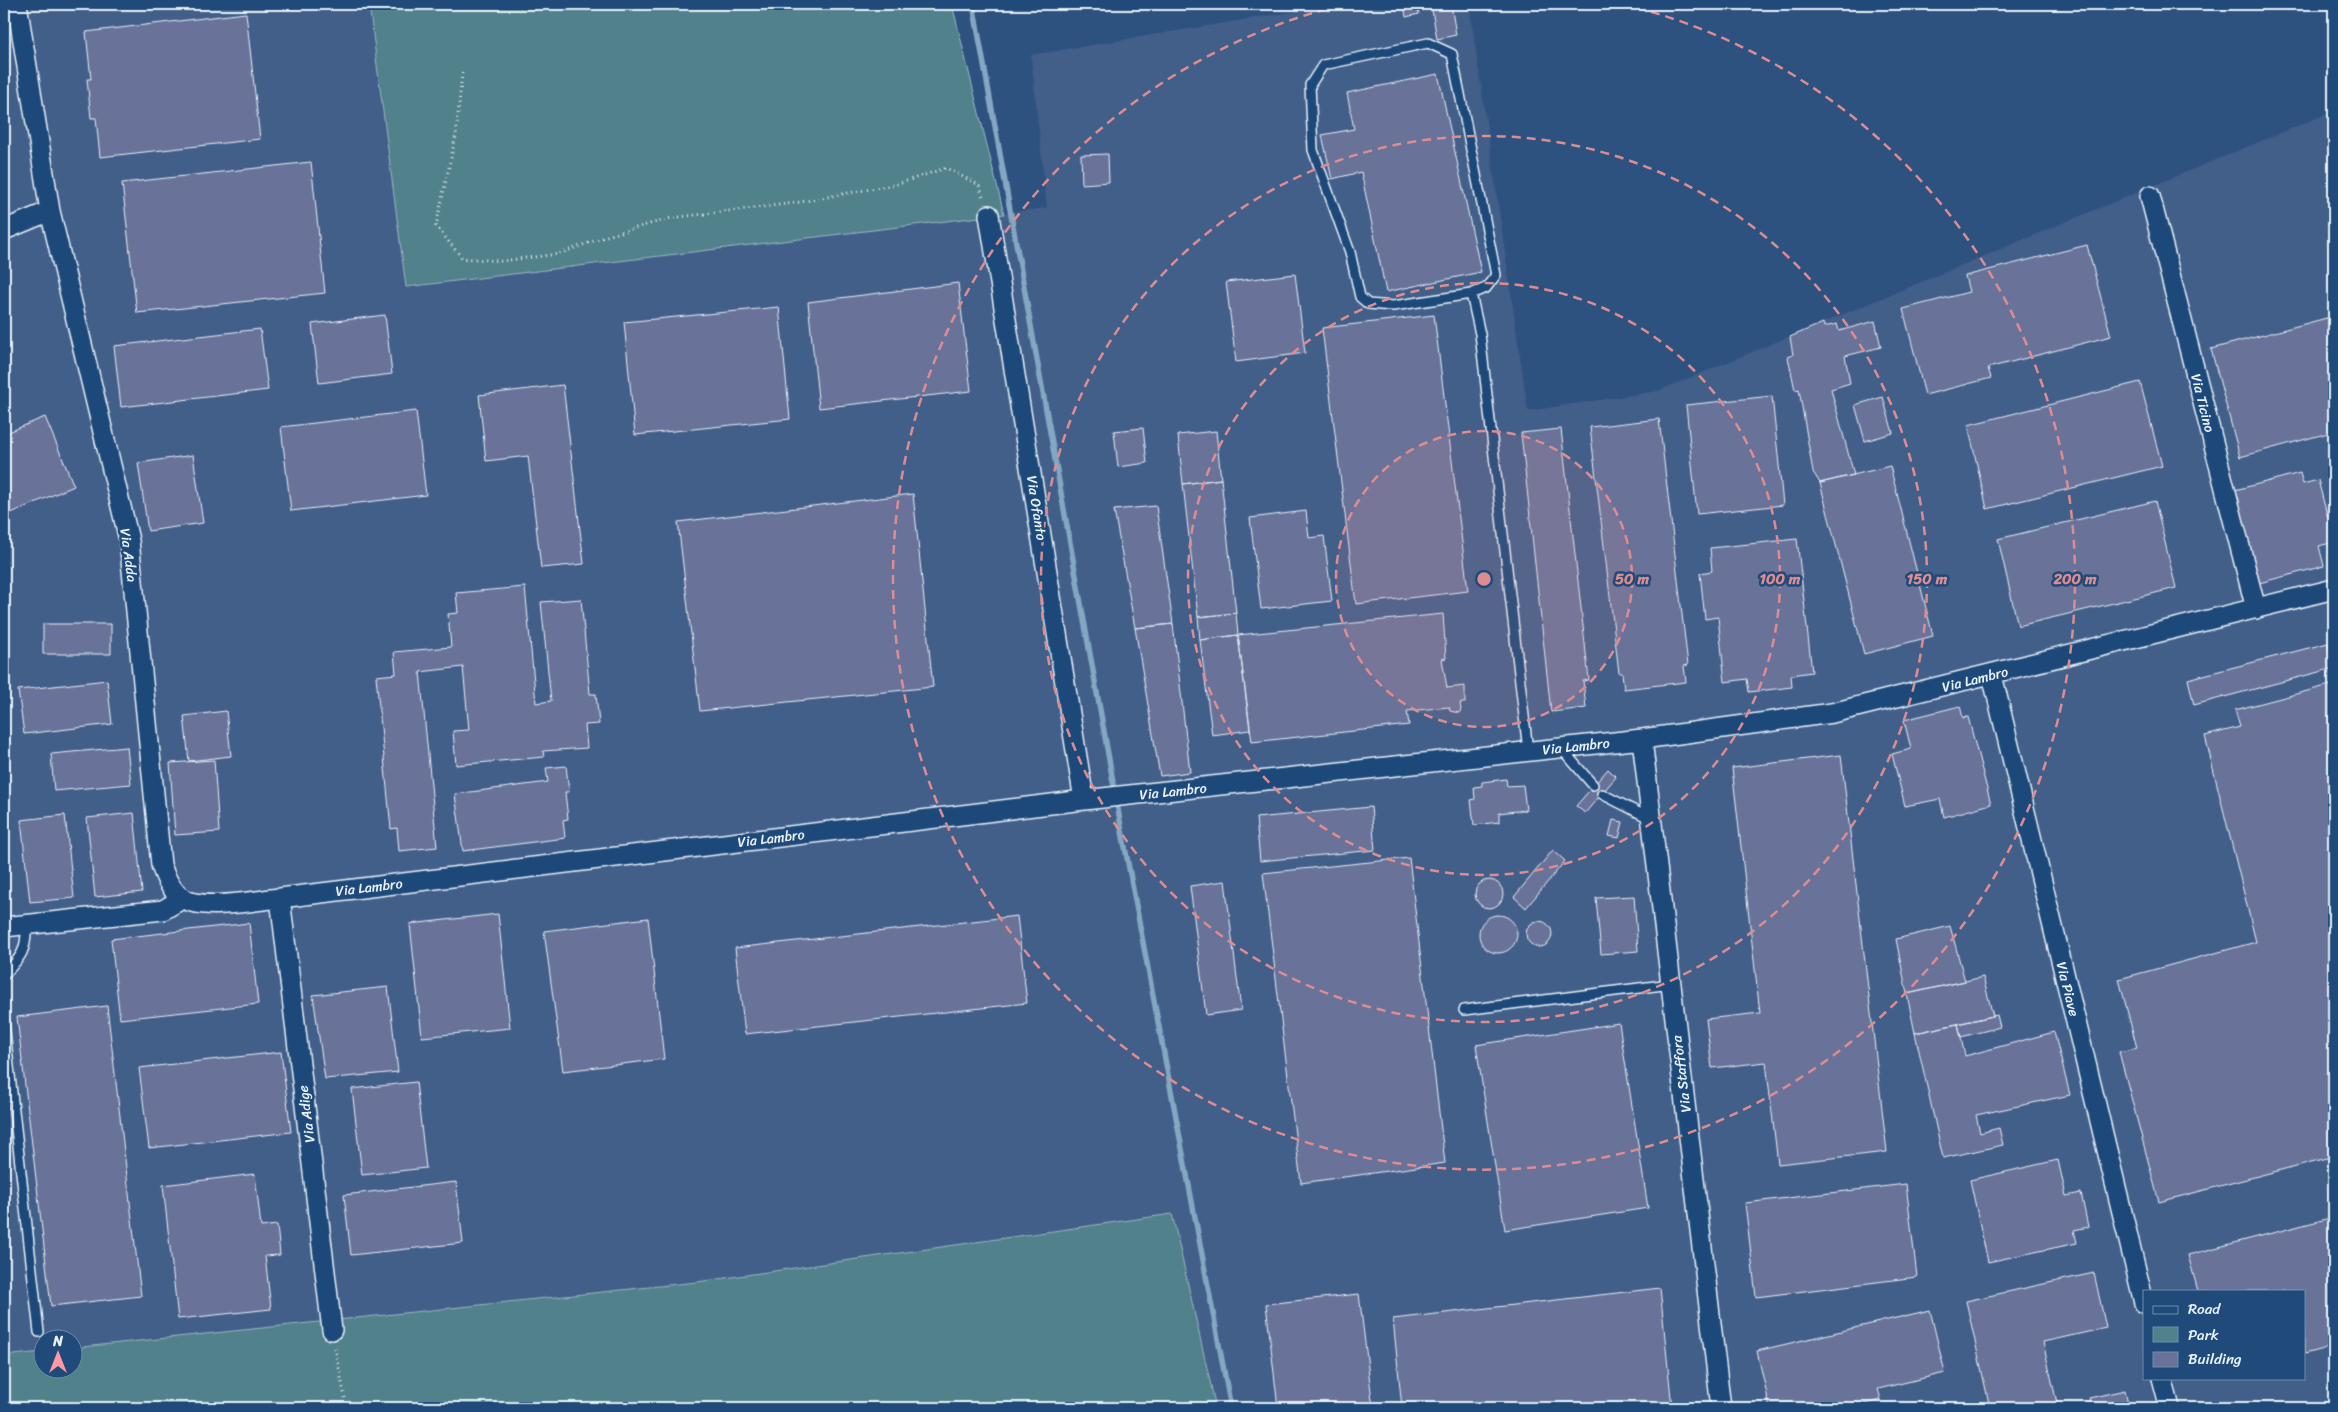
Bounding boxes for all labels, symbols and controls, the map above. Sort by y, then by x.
street label: Via Ticino [2183,371,2222,435]
street label: Via Ofanto [1019,474,1054,542]
street label: Via Adda [112,527,145,583]
text: 50 m [1615,566,1650,592]
text: 100 m [1760,566,1801,592]
text: 150 m [1907,566,1948,592]
text: 200 m [2052,566,2097,592]
centre of rings [1475,570,1493,588]
street label: Via Lambro [1939,659,2011,700]
street label: Via Lambro [1541,731,1611,762]
street label: Via Lambro [1138,776,1208,807]
street label: Via Lambro [736,822,806,855]
street label: Via Lambro [334,871,404,904]
street label: Via Piave [2049,959,2086,1019]
street label: Via Staffora [1664,1033,1699,1114]
street label: Via Adige [291,1084,322,1144]
legend [2143,1290,2306,1380]
text: Road [2188,1296,2221,1322]
text: Park [2188,1322,2219,1348]
text: N [52,1329,63,1354]
north arrow [32,1330,82,1380]
text: Building [2188,1346,2242,1372]

